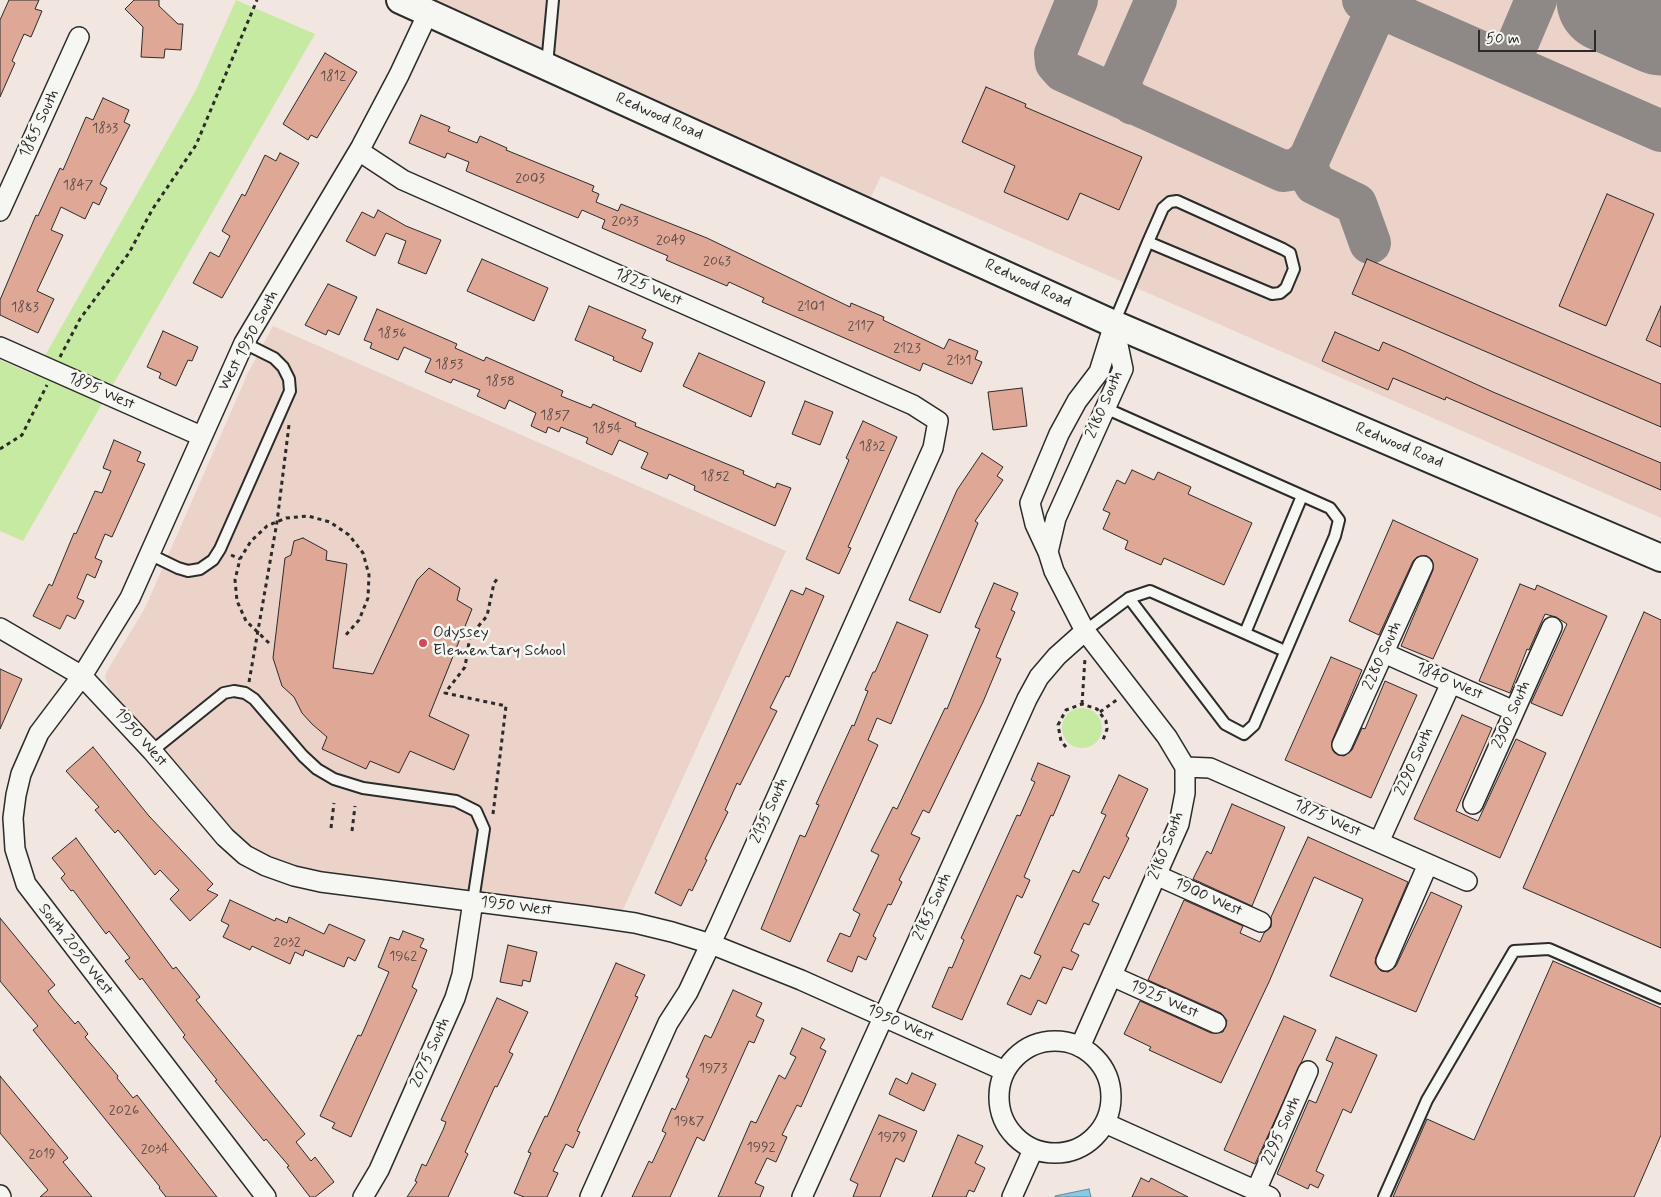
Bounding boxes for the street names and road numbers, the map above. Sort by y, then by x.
street label: 1885 South [16,87,64,161]
street label: Redwood Road [612,89,706,145]
street label: Redwood Road [981,255,1075,313]
street label: 1825 West [611,265,685,311]
street label: West 1950 South [215,288,283,394]
street label: 2180 South [1082,368,1128,442]
street label: 1895 West [65,369,137,415]
street label: Redwood Road [1352,419,1446,473]
street label: 2280 South [1359,619,1407,693]
street label: 1840 West [1412,659,1486,705]
street label: 2300 South [1489,678,1535,752]
street label: 1950 West [109,705,171,771]
street label: 2290 South [1391,725,1439,799]
street label: 2135 South [747,775,793,847]
street label: 1875 West [1290,796,1364,842]
street label: 2180 South [1145,809,1189,883]
street label: 2185 South [910,870,956,944]
street label: 1900 West [1171,875,1245,921]
street label: 1950 West [479,893,553,921]
street label: South 2050 West [33,900,117,1000]
street label: 1925 West [1127,976,1201,1024]
street label: 1950 West [863,1001,937,1047]
street label: 2075 South [407,1015,455,1091]
street label: 2295 South [1258,1094,1306,1168]

